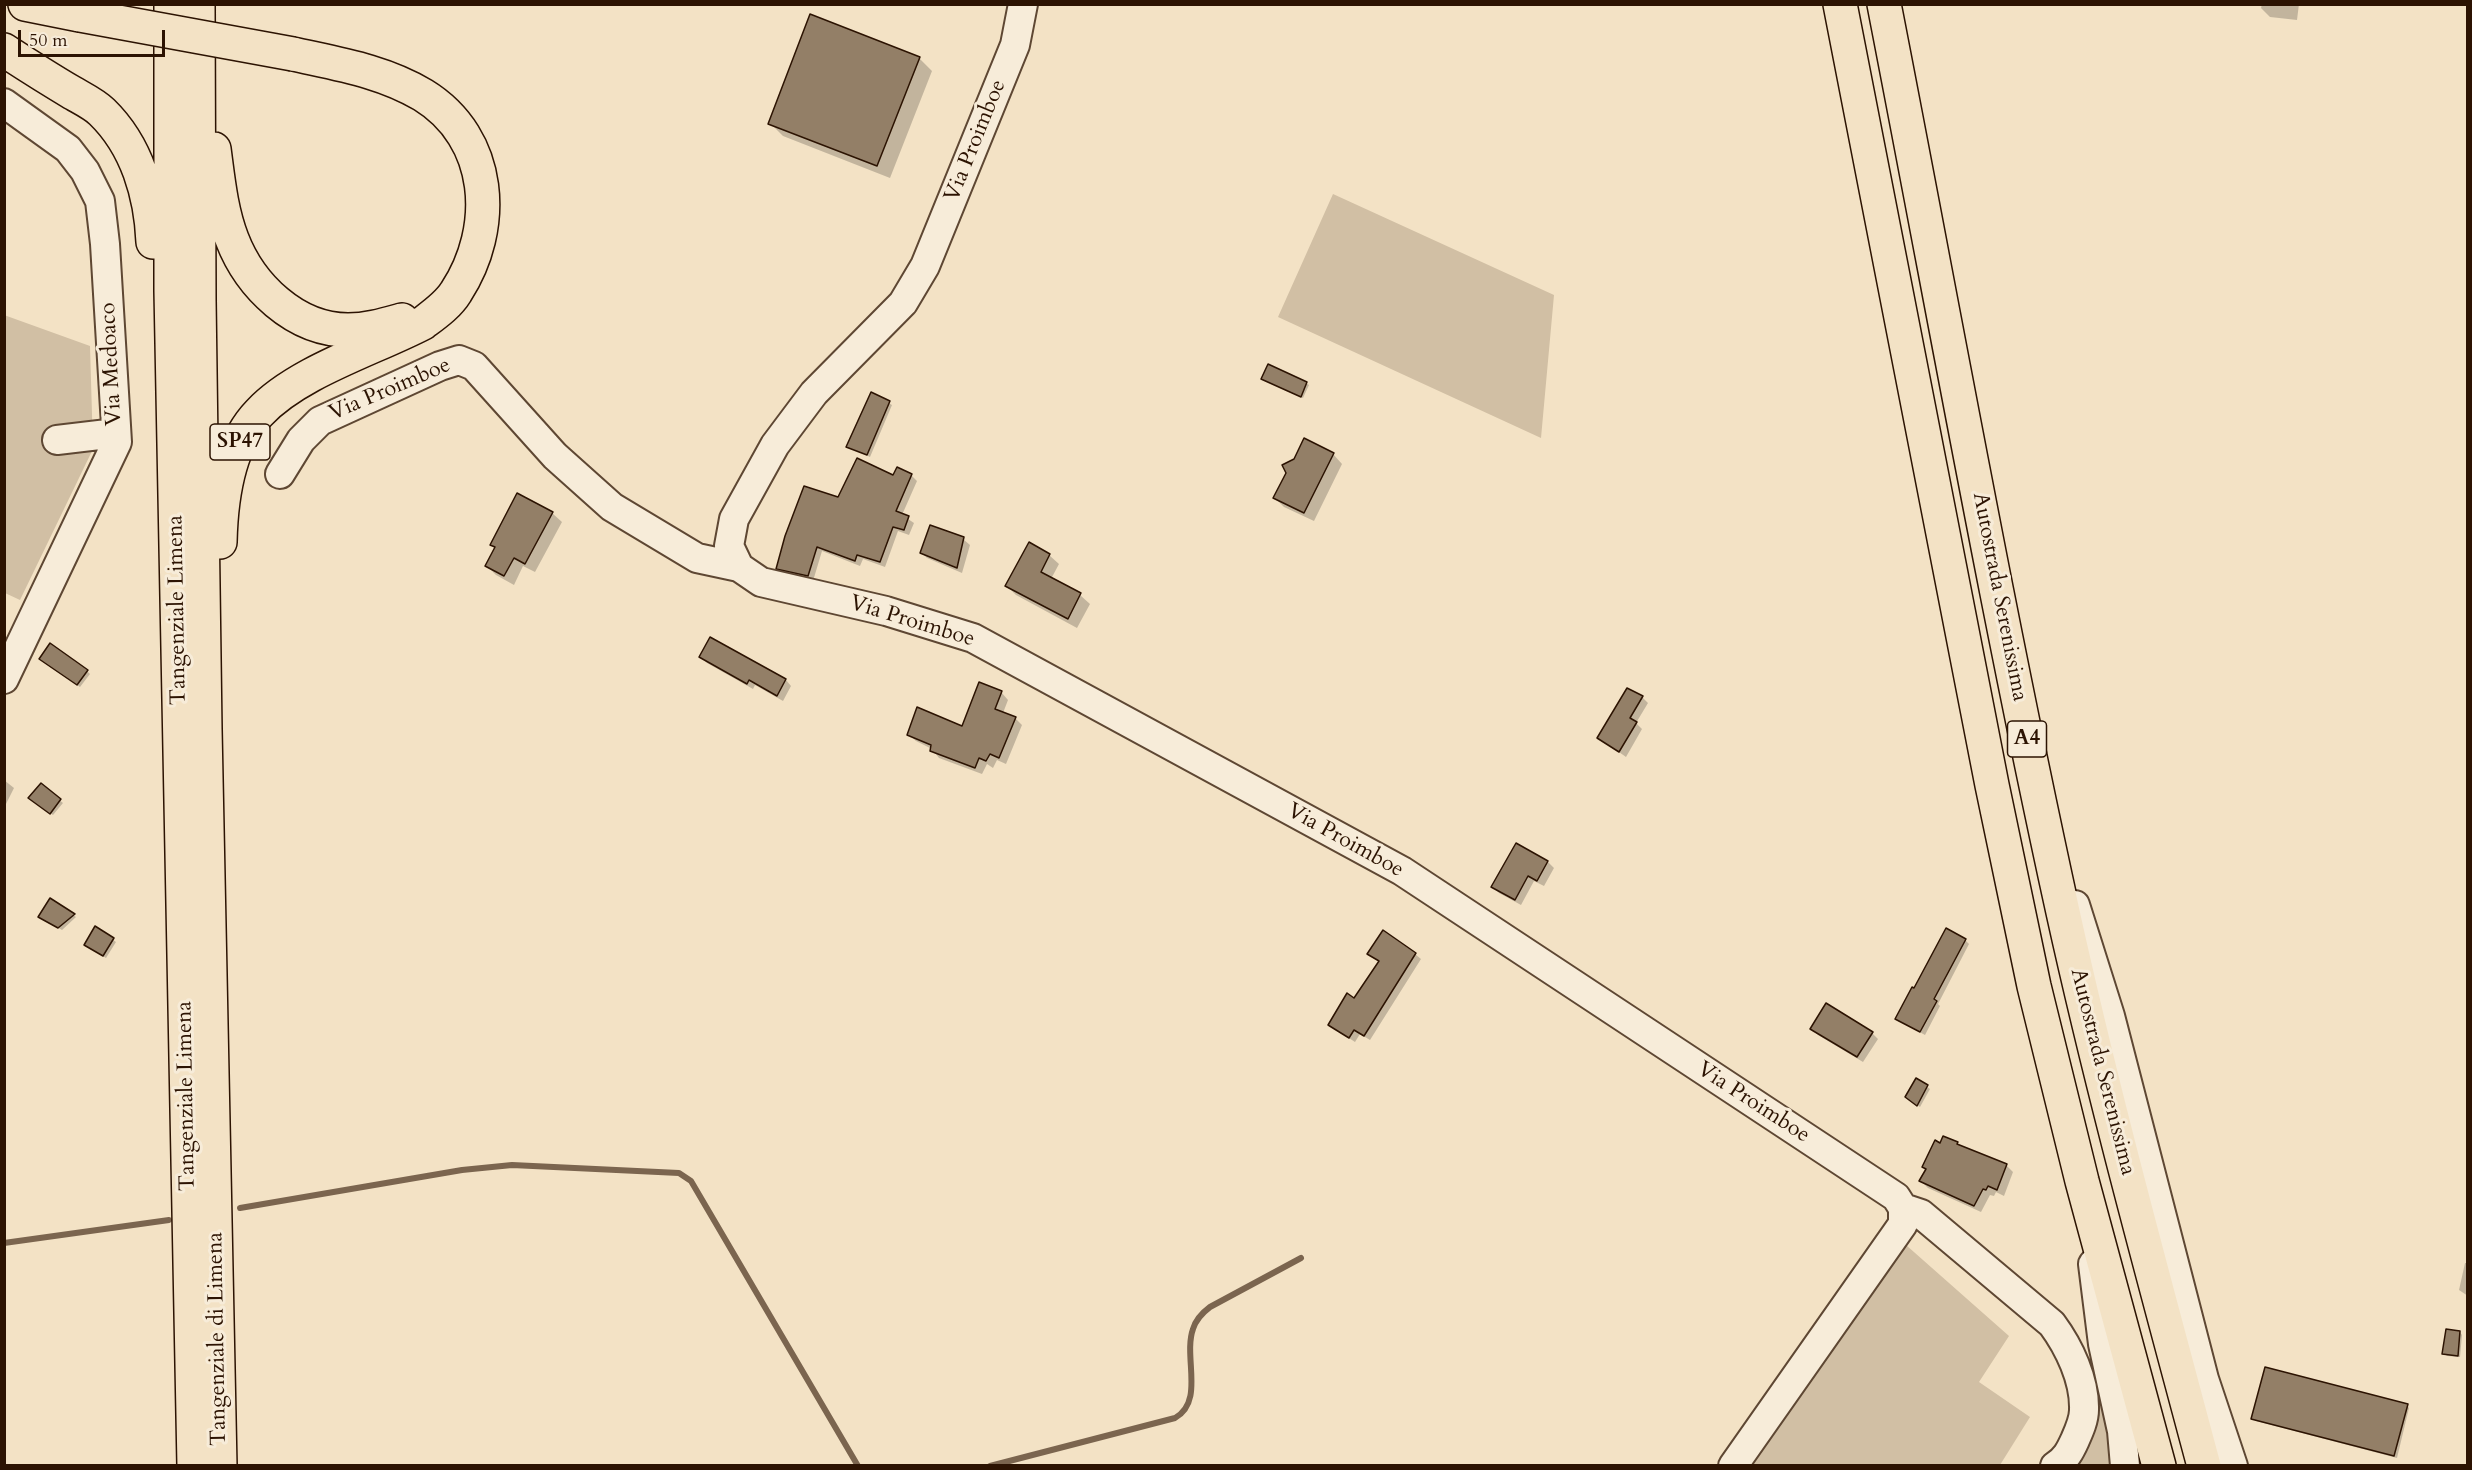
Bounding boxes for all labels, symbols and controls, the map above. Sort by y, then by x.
scale bar [21,18,168,56]
text: 50 m [29,28,68,53]
street label: Via Proimboe [940,76,1012,206]
street label: Via Medoaco [96,302,128,426]
street label: Via Proimboe [325,353,455,427]
road number: SP47 [210,424,270,460]
street label: Autostrada Serenissima [1966,490,2032,704]
street label: Tangenziale Limena [163,515,193,705]
street label: Via Proimboe [846,590,978,654]
road number: A4 [2008,721,2046,757]
street label: Via Proimboe [1282,798,1408,884]
street label: Autostrada Serenissima [2064,966,2140,1178]
street label: Tangenziale Limena [172,1001,202,1191]
street label: Via Proimboe [1692,1057,1814,1149]
street label: Tangenziale di Limena [203,1232,233,1446]

